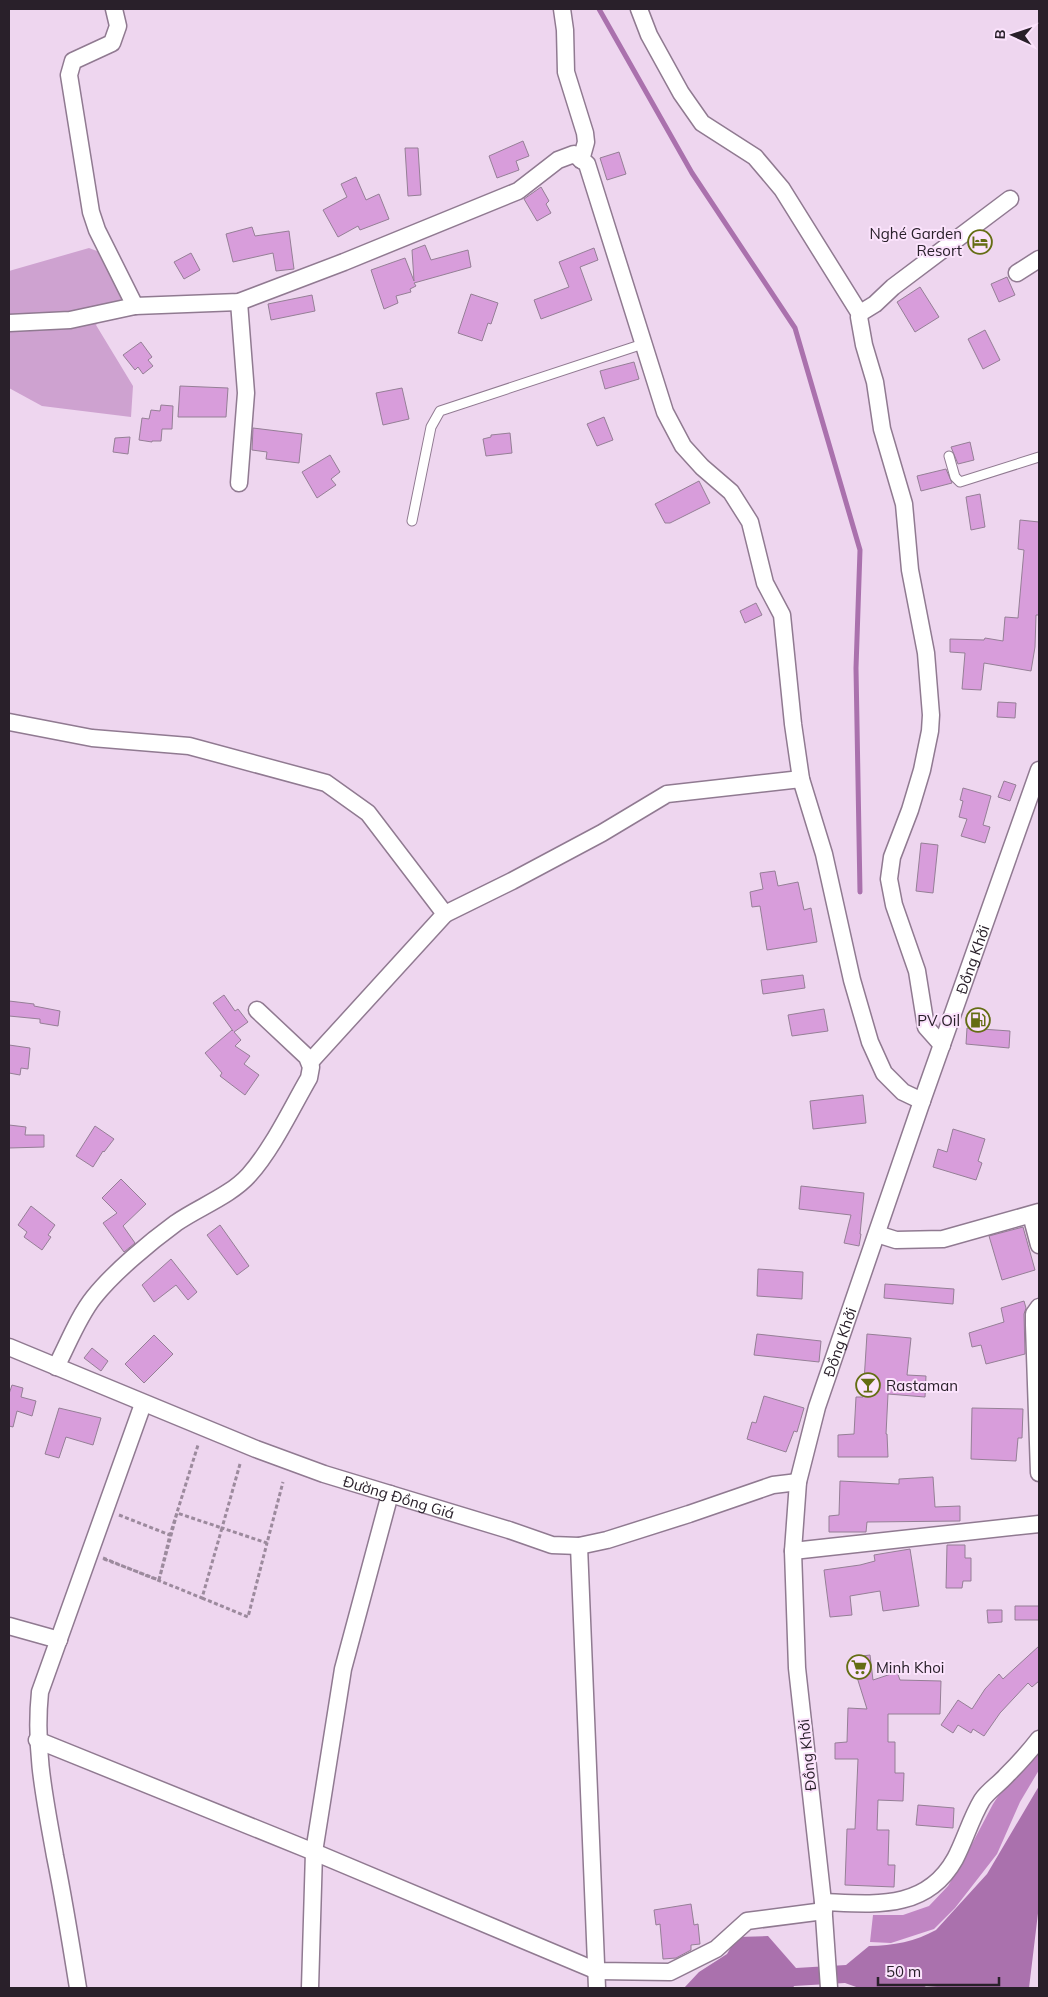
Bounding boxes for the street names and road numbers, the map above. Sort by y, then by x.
street label: Đồng Khởi [951,922,993,996]
street label: Đồng Khởi [819,1305,860,1379]
street label: Đường Đồng Giá [341,1471,457,1522]
street label: Đồng Khởi [794,1718,820,1792]

